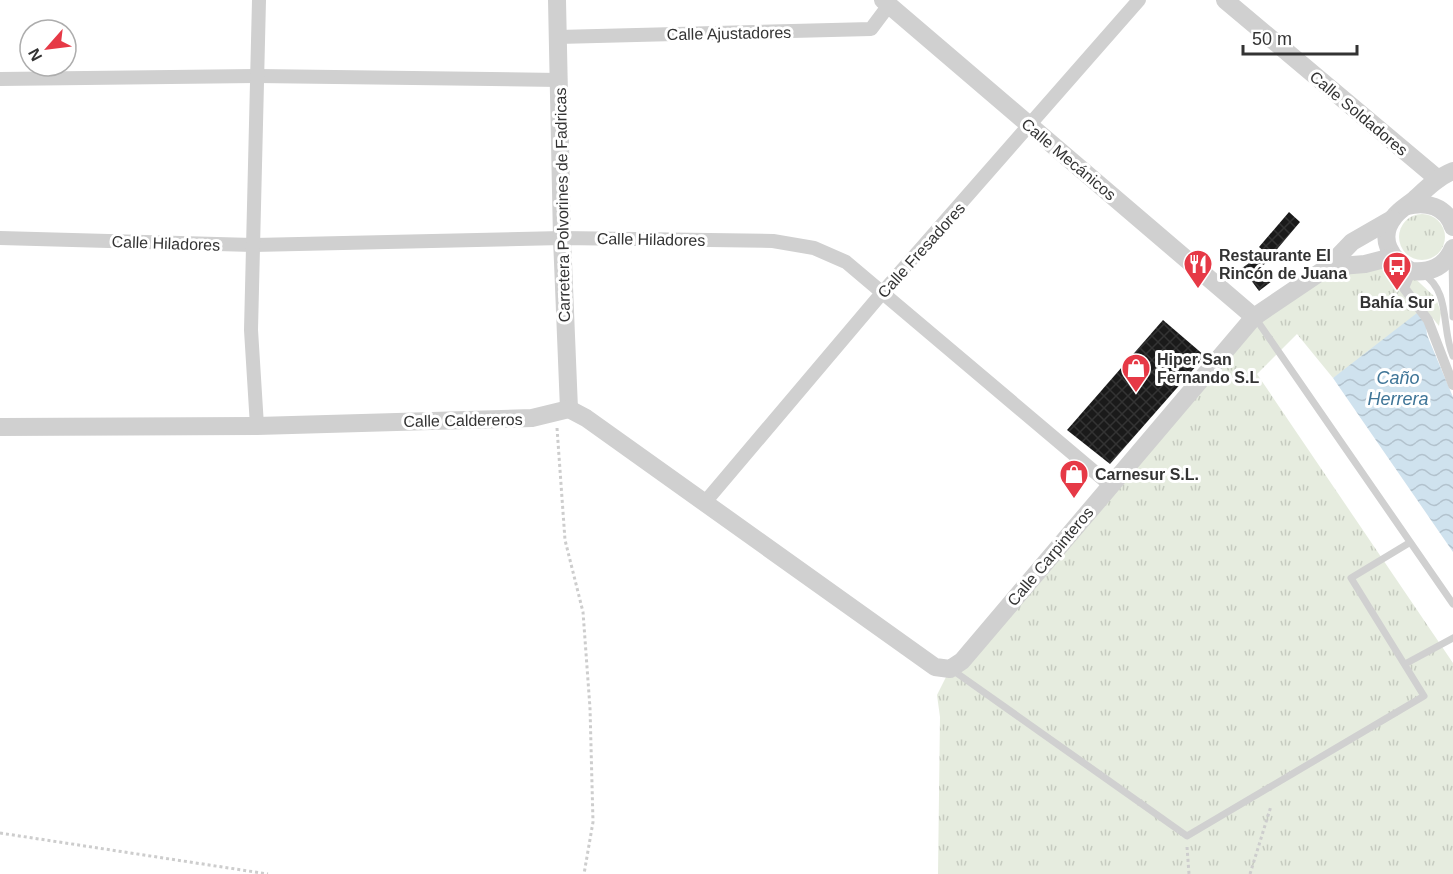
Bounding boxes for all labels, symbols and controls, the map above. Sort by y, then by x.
north arrow [18,18,78,78]
scale bar [1243,18,1357,56]
street label: Calle Ajustadores [667,24,791,43]
text: 50 m [1252,29,1292,49]
text: N [25,46,45,64]
street label: Calle Soldadores [1307,68,1411,159]
street label: Carretera Polvorines de Fadricas [552,87,573,323]
street label: Calle Mecánicos [1018,115,1119,204]
street label: Calle Fresadores [874,199,968,301]
street label: Calle Hiladores [597,230,705,249]
street label: Calle Hiladores [111,233,220,254]
place label: Restaurante El Rincón de Juana [1219,247,1347,282]
restaurant icon: Restaurante El Rincón de Juana [1182,248,1214,290]
bus stop icon: Bahía Sur [1381,250,1413,292]
place label: Bahía Sur [1360,294,1434,311]
place label: Hiper San Fernando S.L [1157,351,1259,386]
shop icon: Hiper San Fernando S.L [1120,352,1152,394]
water label: Caño Herrera [1367,368,1429,409]
street label: Calle Caldereros [403,411,523,430]
shop icon: Carnesur S.L. [1058,458,1090,500]
place label: Carnesur S.L. [1095,466,1199,483]
street label: Calle Carpinteros [1004,504,1097,609]

